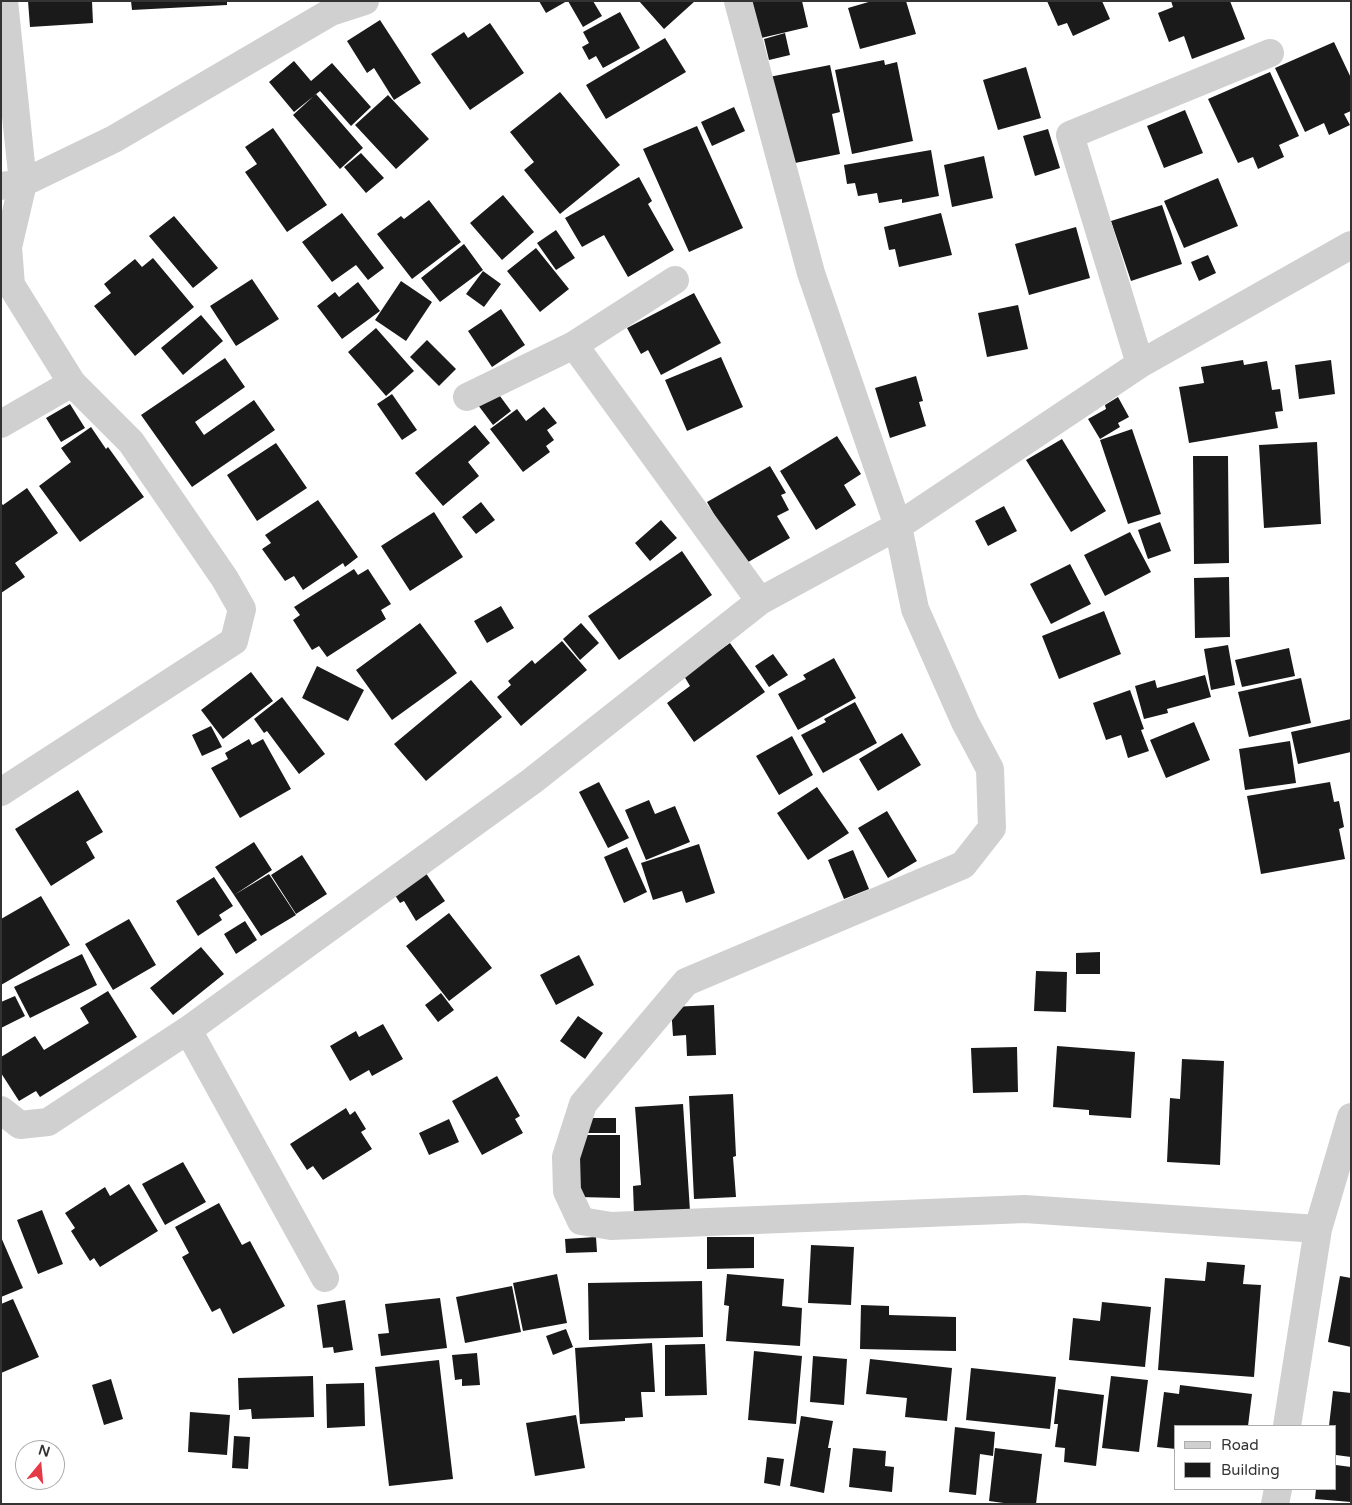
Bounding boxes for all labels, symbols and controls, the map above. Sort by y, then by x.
legend [1174,1425,1337,1490]
text: Road [1221,1436,1259,1454]
north arrow [15,1440,65,1490]
text: N [36,1441,52,1461]
text: Building [1221,1461,1280,1479]

